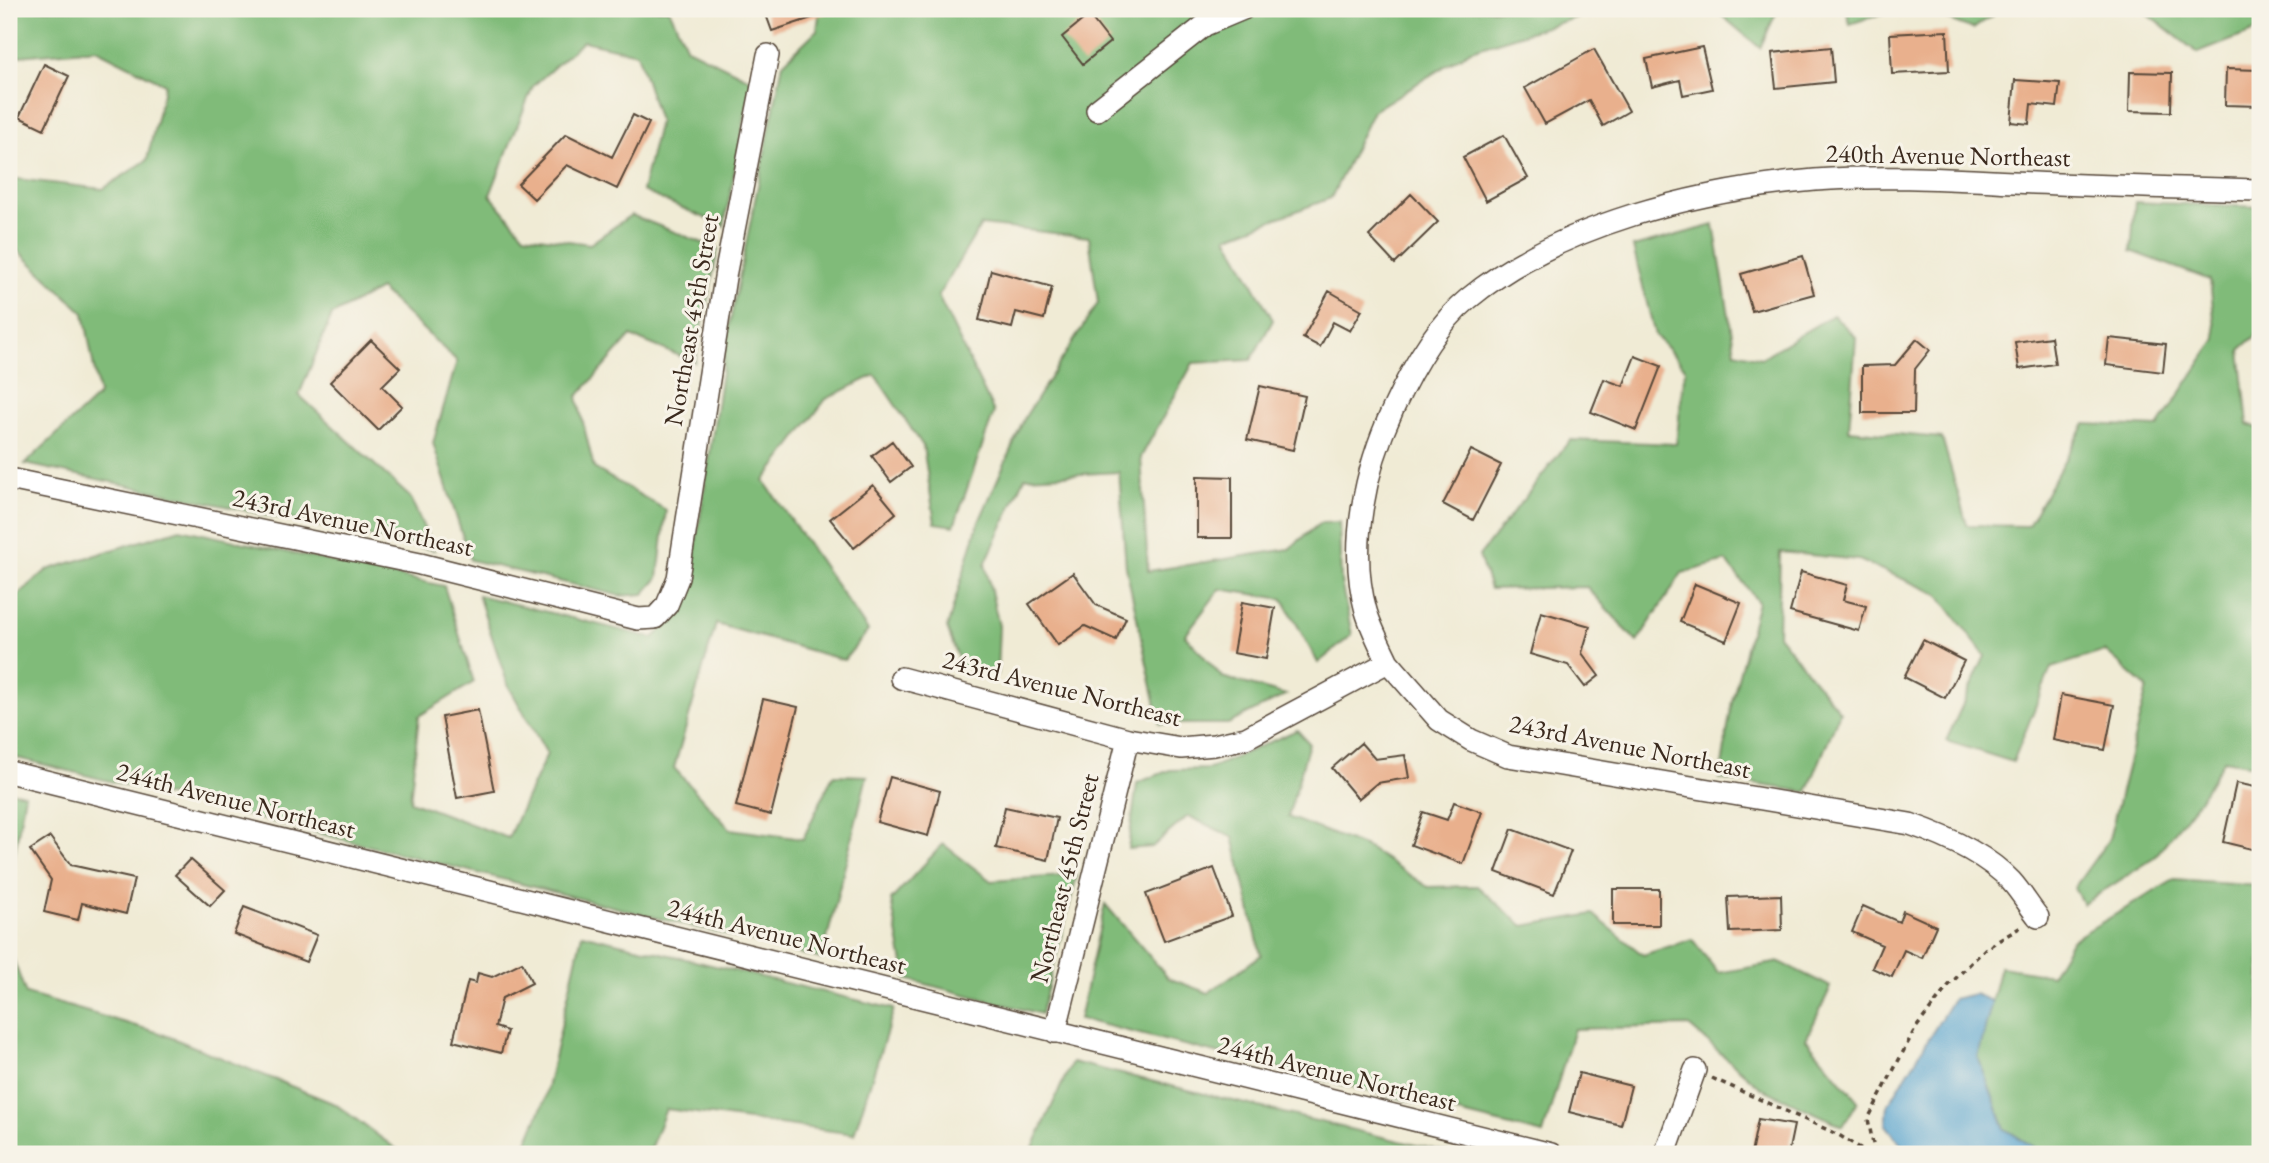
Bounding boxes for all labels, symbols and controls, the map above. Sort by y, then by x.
street label: 240th Avenue Northeast [1825,136,2071,174]
street label: Northeast 45th Street [656,211,726,429]
street label: 243rd Avenue Northeast [230,480,476,564]
street label: 243rd Avenue Northeast [939,642,1185,734]
street label: 243rd Avenue Northeast [1506,706,1754,786]
street label: 244th Avenue Northeast [113,754,359,846]
street label: Northeast 45th Street [1022,770,1106,986]
street label: 244th Avenue Northeast [664,890,910,982]
street label: 244th Avenue Northeast [1214,1027,1460,1119]

